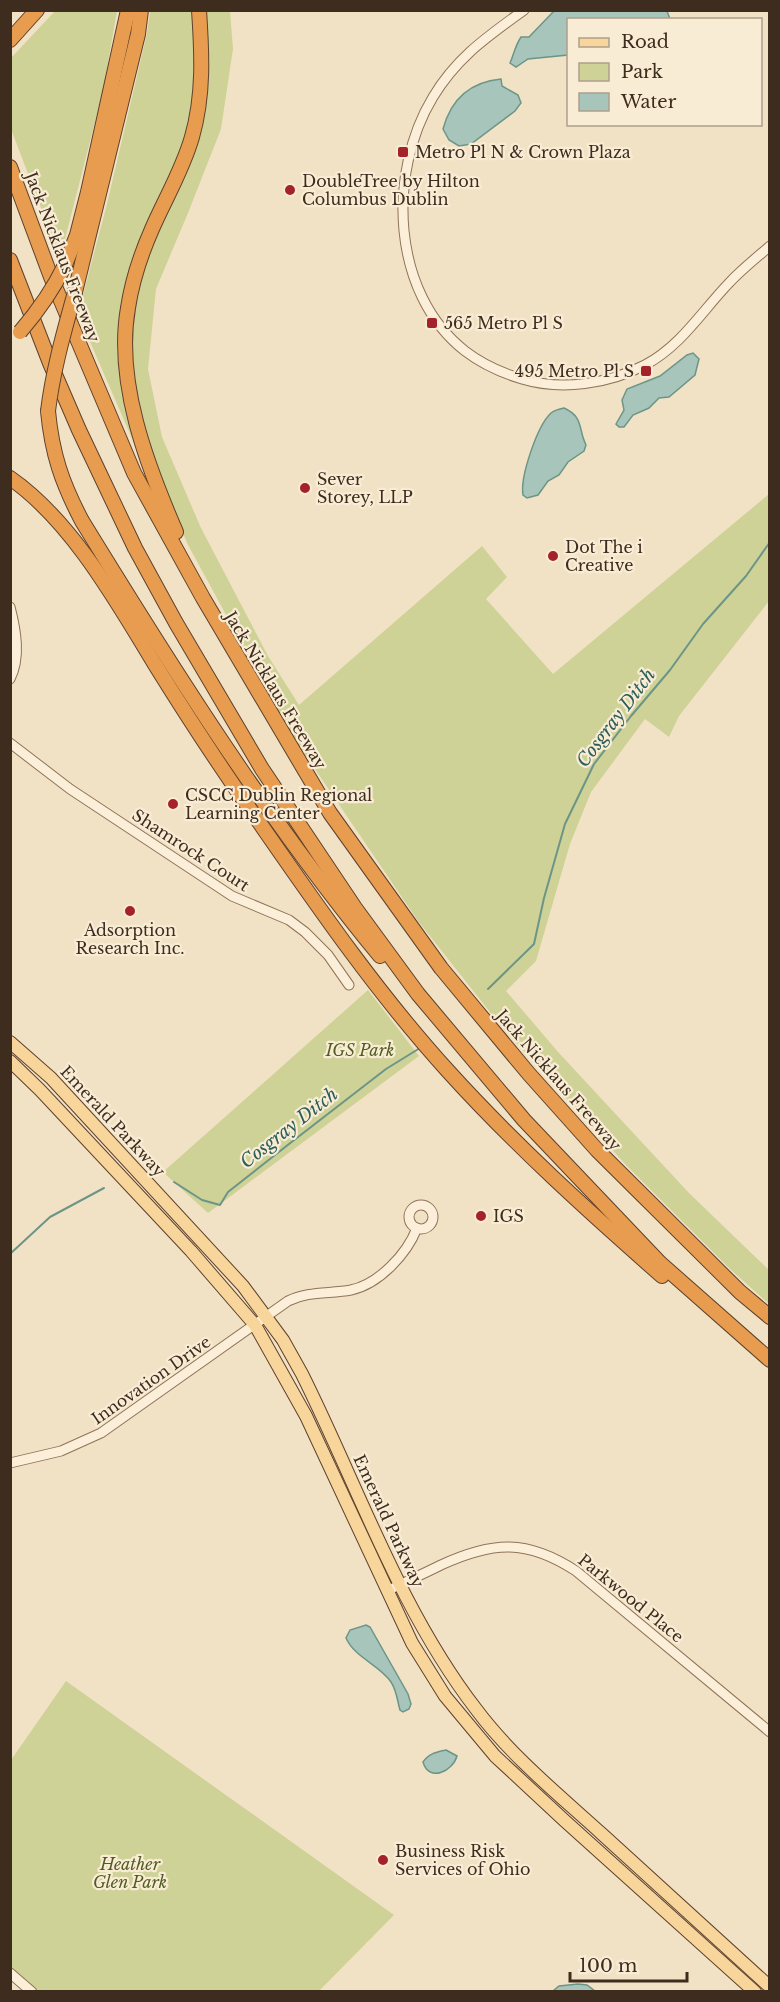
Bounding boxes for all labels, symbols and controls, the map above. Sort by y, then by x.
legend [567,18,762,126]
text: Road [621,31,669,53]
text: Park [621,61,663,83]
text: Water [620,91,677,113]
place label: Metro Pl N & Crown Plaza [415,142,631,162]
marker: Metro Pl N & Crown Plaza [396,145,410,159]
street label: Jack Nicklaus Freeway [21,167,105,346]
place label: DoubleTree by Hilton Columbus Dublin [302,171,480,209]
marker: DoubleTree by Hilton Columbus Dublin [283,183,297,197]
place label: 565 Metro Pl S [444,313,563,333]
marker: 565 Metro Pl S [425,316,439,330]
place label: 495 Metro Pl S [515,361,634,381]
marker: 495 Metro Pl S [639,364,653,378]
place label: Sever Storey, LLP [317,469,413,507]
marker: Sever Storey, LLP [298,481,312,495]
place label: Dot The i Creative [565,537,643,575]
marker: Dot The i Creative [546,549,560,563]
street label: Jack Nicklaus Freeway [220,606,331,773]
water label: Cosgray Ditch [572,664,660,772]
place label: CSCC Dublin Regional Learning Center [185,785,372,823]
marker: CSCC Dublin Regional Learning Center [166,797,180,811]
street label: Shamrock Court [129,805,253,895]
marker: Adsorption Research Inc. [123,904,137,918]
place label: Adsorption Research Inc. [75,920,185,958]
street label: Jack Nicklaus Freeway [491,1004,626,1155]
park label: IGS Park [325,1040,394,1060]
street label: Emerald Parkway [56,1061,170,1181]
water label: Cosgray Ditch [236,1083,342,1173]
place label: IGS [493,1206,524,1226]
marker: IGS [474,1209,488,1223]
street label: Innovation Drive [88,1331,214,1429]
street label: Emerald Parkway [349,1451,429,1591]
street label: Parkwood Place [574,1549,688,1647]
place label: Business Risk Services of Ohio [395,1841,530,1879]
marker: Business Risk Services of Ohio [376,1853,390,1867]
park label: Heather Glen Park [93,1854,167,1892]
scale bar [570,1945,687,1983]
text: 100 m [579,1955,637,1977]

